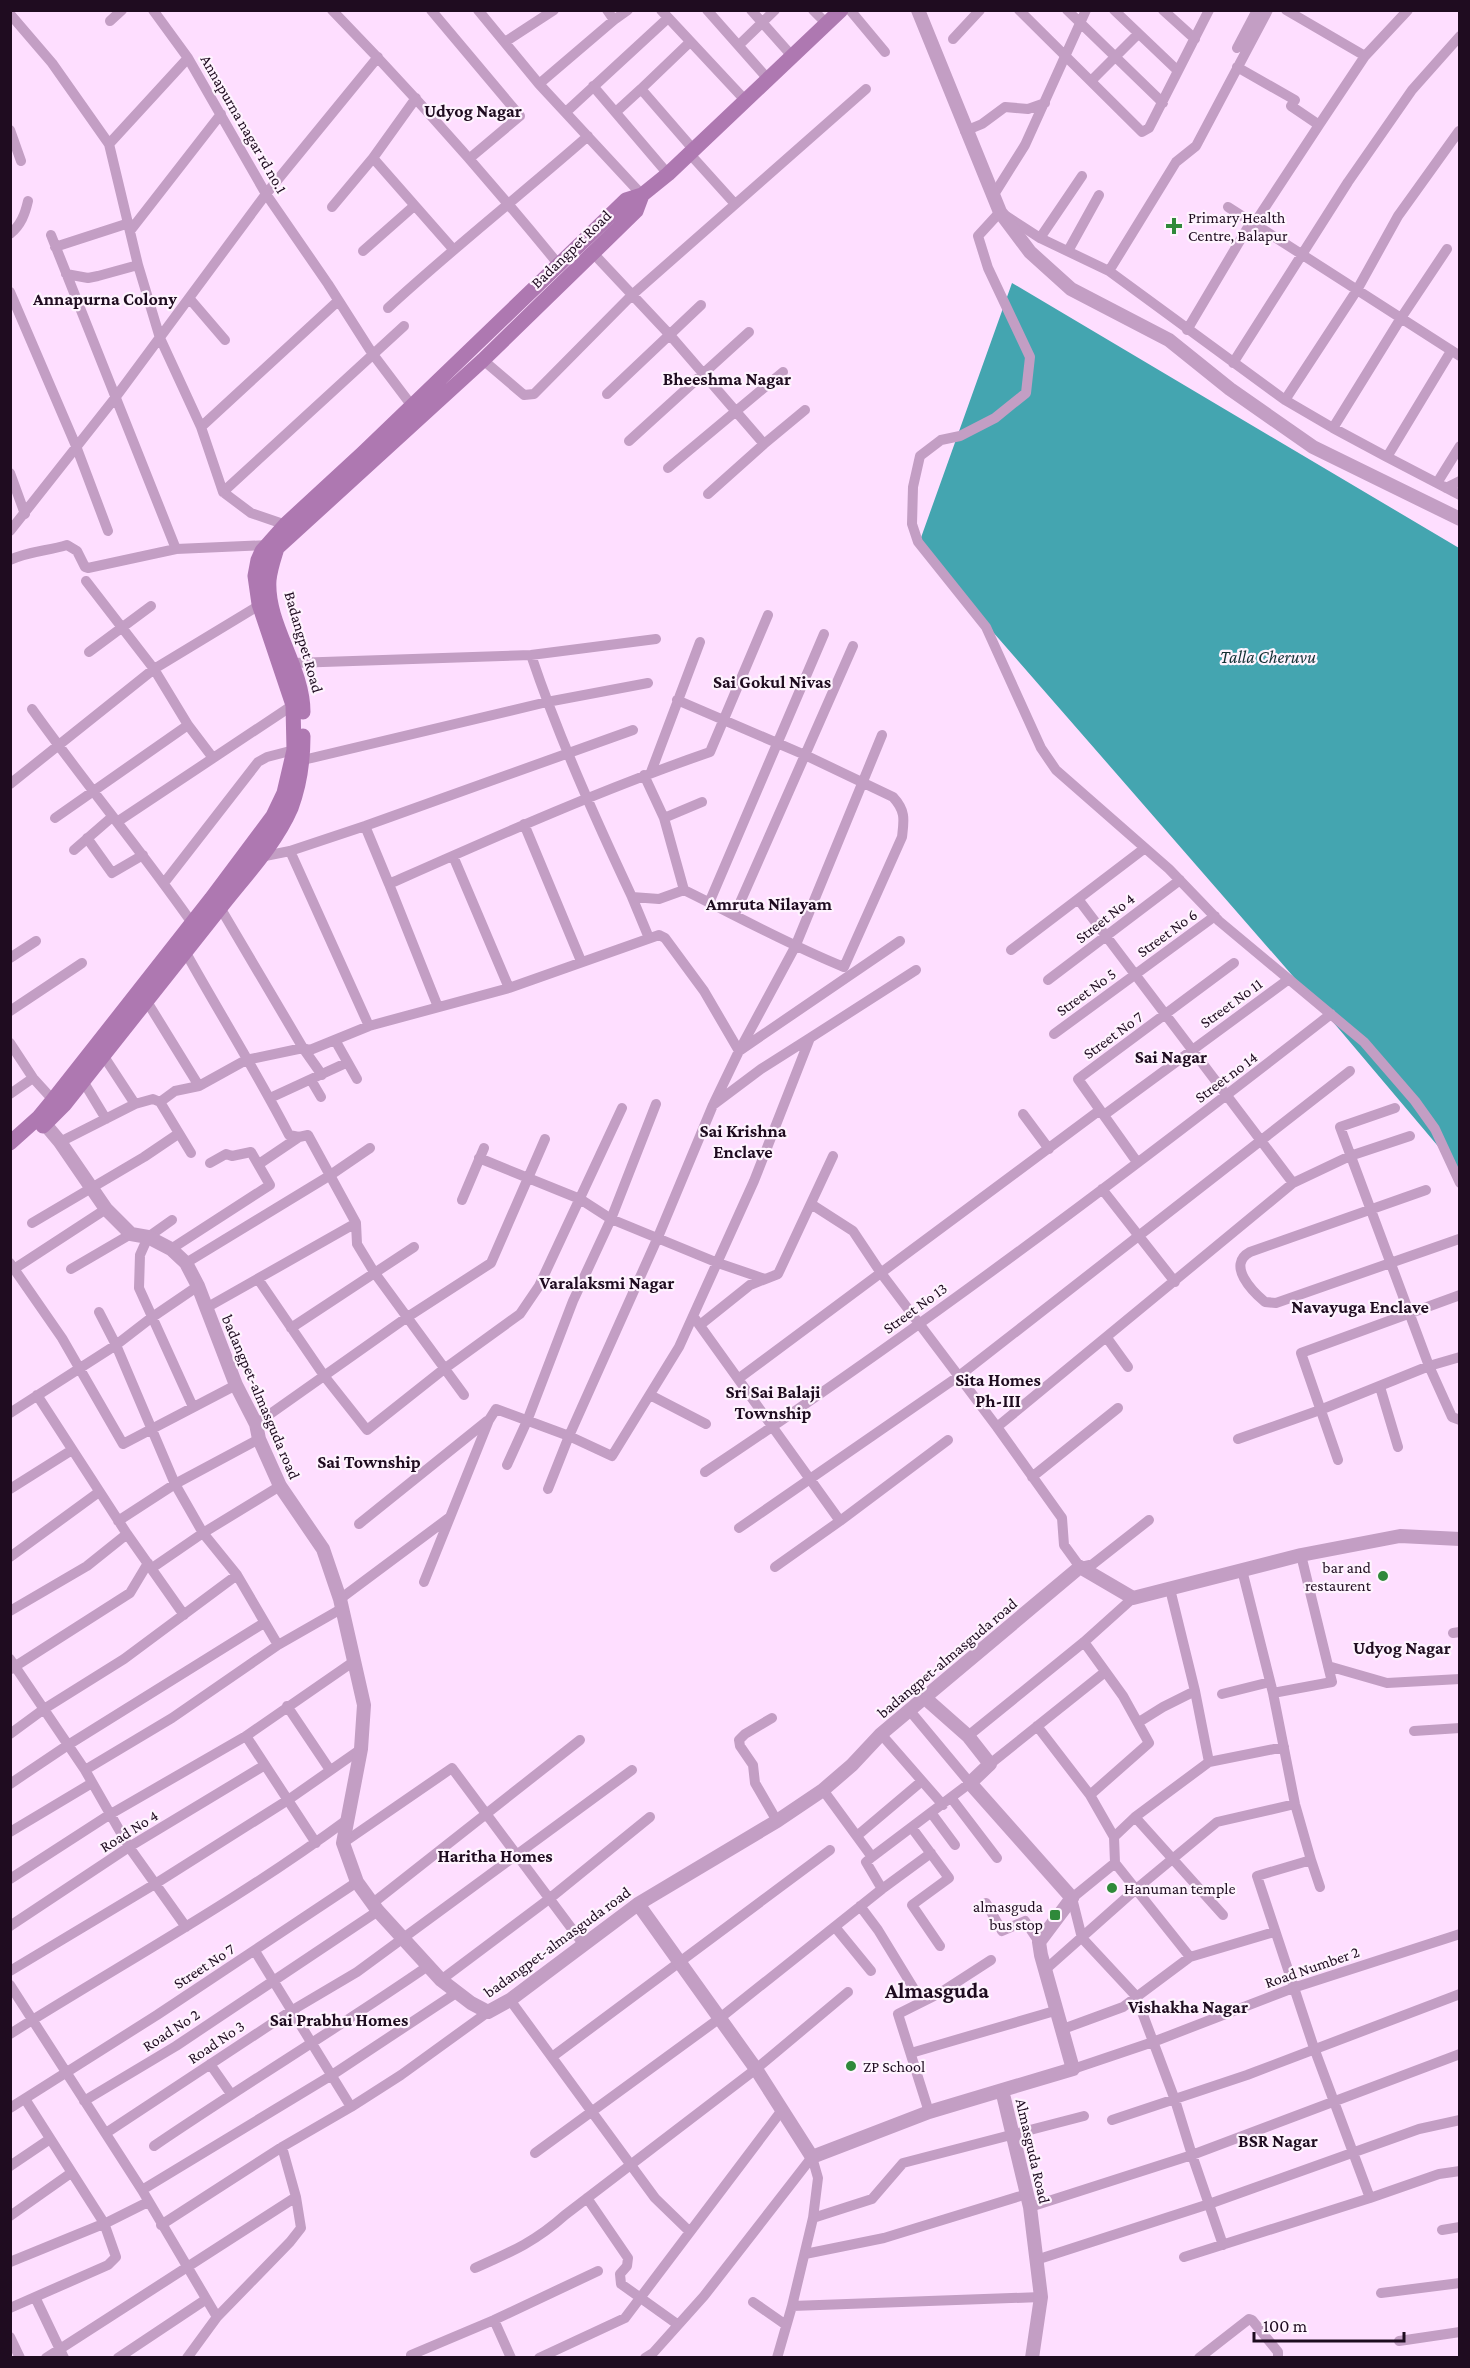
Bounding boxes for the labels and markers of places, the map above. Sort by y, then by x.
place label: Primary Health Centre, Balapur [1188,209,1288,245]
marker: Primary Health Centre, Balapur [1165,217,1183,235]
place label: bar and restaurent [1305,1559,1372,1594]
marker: bar and restaurent [1376,1569,1390,1583]
place label: Hanuman temple [1124,1880,1236,1898]
marker: Hanuman temple [1105,1881,1119,1895]
place label: almasguda bus stop [973,1898,1044,1934]
marker: almasguda bus stop [1048,1908,1062,1922]
place label: ZP School [863,2058,925,2075]
marker: ZP School [844,2059,858,2073]

